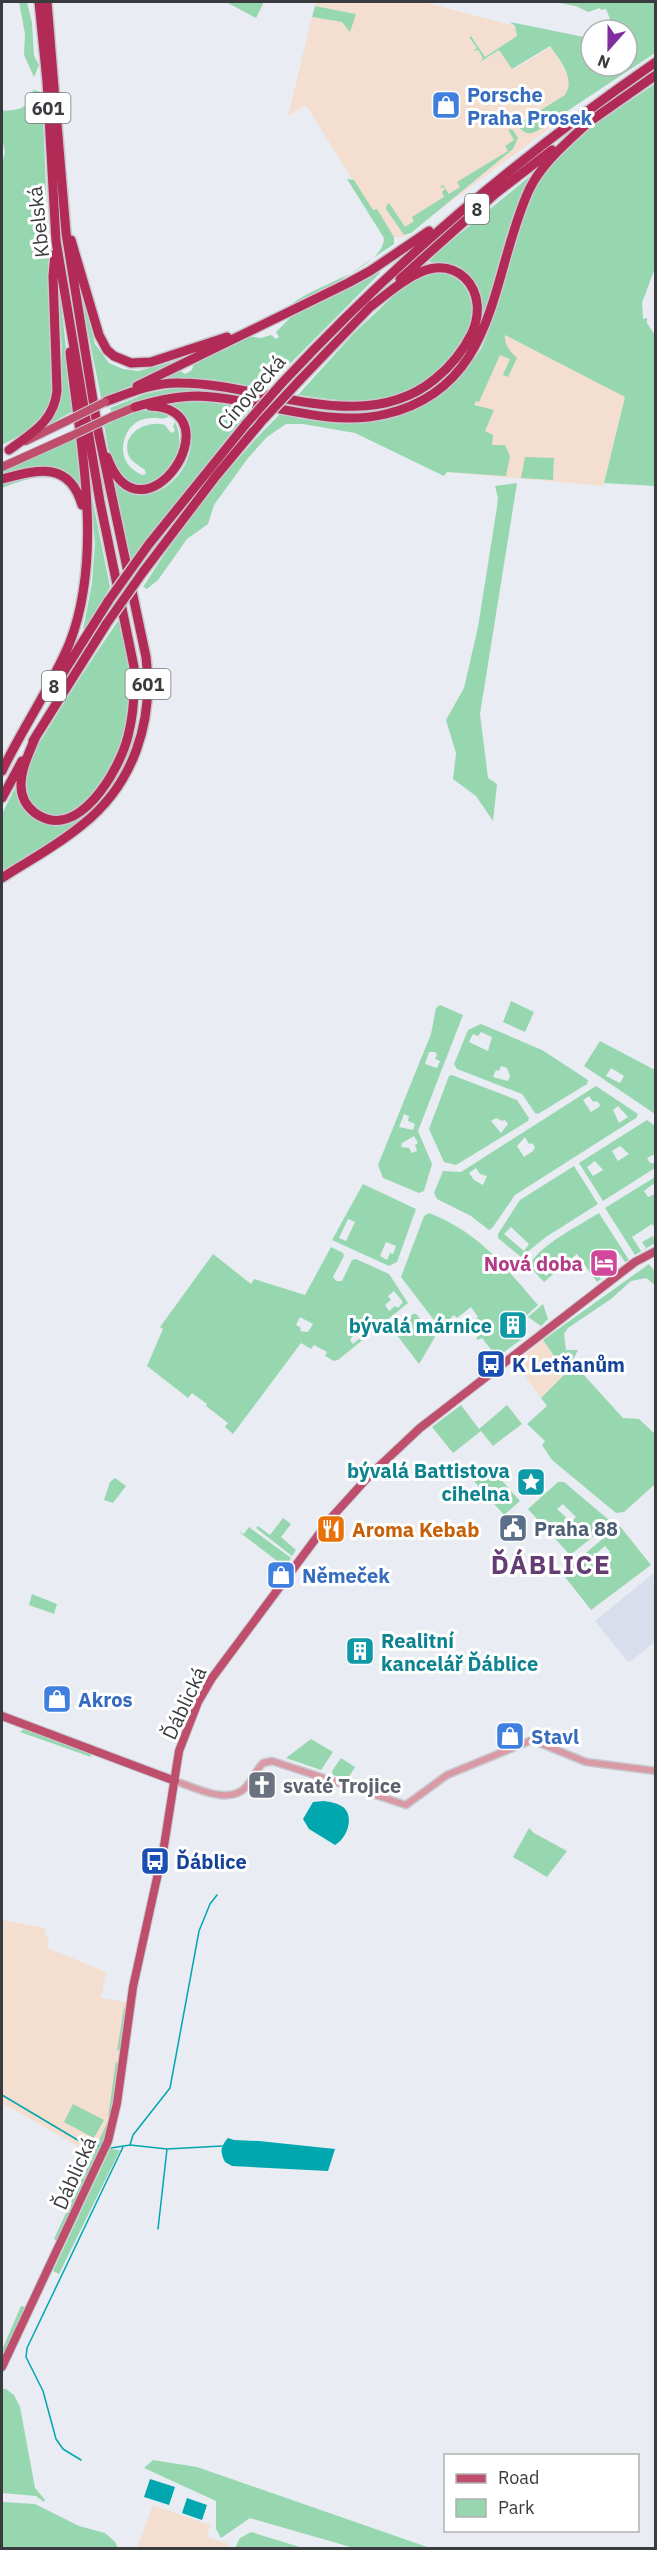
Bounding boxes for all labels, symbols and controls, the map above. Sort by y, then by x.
north arrow [579,18,639,78]
text: N [595,51,613,73]
place label: Porsche Praha Prosek [467,81,593,131]
shop icon: Porsche Praha Prosek [430,89,462,121]
road number: 601 [26,93,70,123]
street label: Kbelská [21,185,55,259]
road number: 8 [465,194,489,224]
street label: Cínovecká [211,348,291,435]
road number: 601 [126,669,170,699]
road number: 8 [42,671,66,701]
hotel icon: Nová doba [588,1247,620,1279]
place label: Nová doba [484,1250,583,1277]
building icon: bývalá márnice [497,1309,529,1341]
place label: bývalá márnice [349,1312,492,1339]
bus stop icon: K Letňanům [475,1348,507,1380]
place label: K Letňanům [512,1351,625,1378]
place label: bývalá Battistova cihelna [347,1457,510,1507]
place icon: bývalá Battistova cihelna [515,1466,547,1498]
public building icon: Praha 88 [497,1512,529,1544]
restaurant icon: Aroma Kebab [315,1513,347,1545]
place label: Praha 88 [534,1515,618,1542]
place label: Aroma Kebab [352,1516,479,1543]
district label: ĎÁBLICE [491,1547,611,1581]
shop icon: Němeček [265,1559,297,1591]
place label: Němeček [302,1562,390,1589]
place label: Realitní kancelář Ďáblice [381,1627,538,1677]
building icon: Realitní kancelář Ďáblice [344,1635,376,1667]
street label: Ďáblická [155,1662,213,1744]
shop icon: Akros [41,1683,73,1715]
place label: Akros [78,1686,133,1713]
shop icon: Stavl [494,1720,526,1752]
place label: Stavl [531,1723,579,1750]
church icon: svaté Trojice [246,1769,278,1801]
place label: svaté Trojice [283,1772,401,1799]
bus stop icon: Ďáblice [139,1845,171,1877]
place label: Ďáblice [176,1848,247,1875]
street label: Ďáblická [46,2132,102,2214]
legend [444,2454,639,2532]
text: Road [498,2466,539,2489]
text: Park [498,2496,535,2519]

